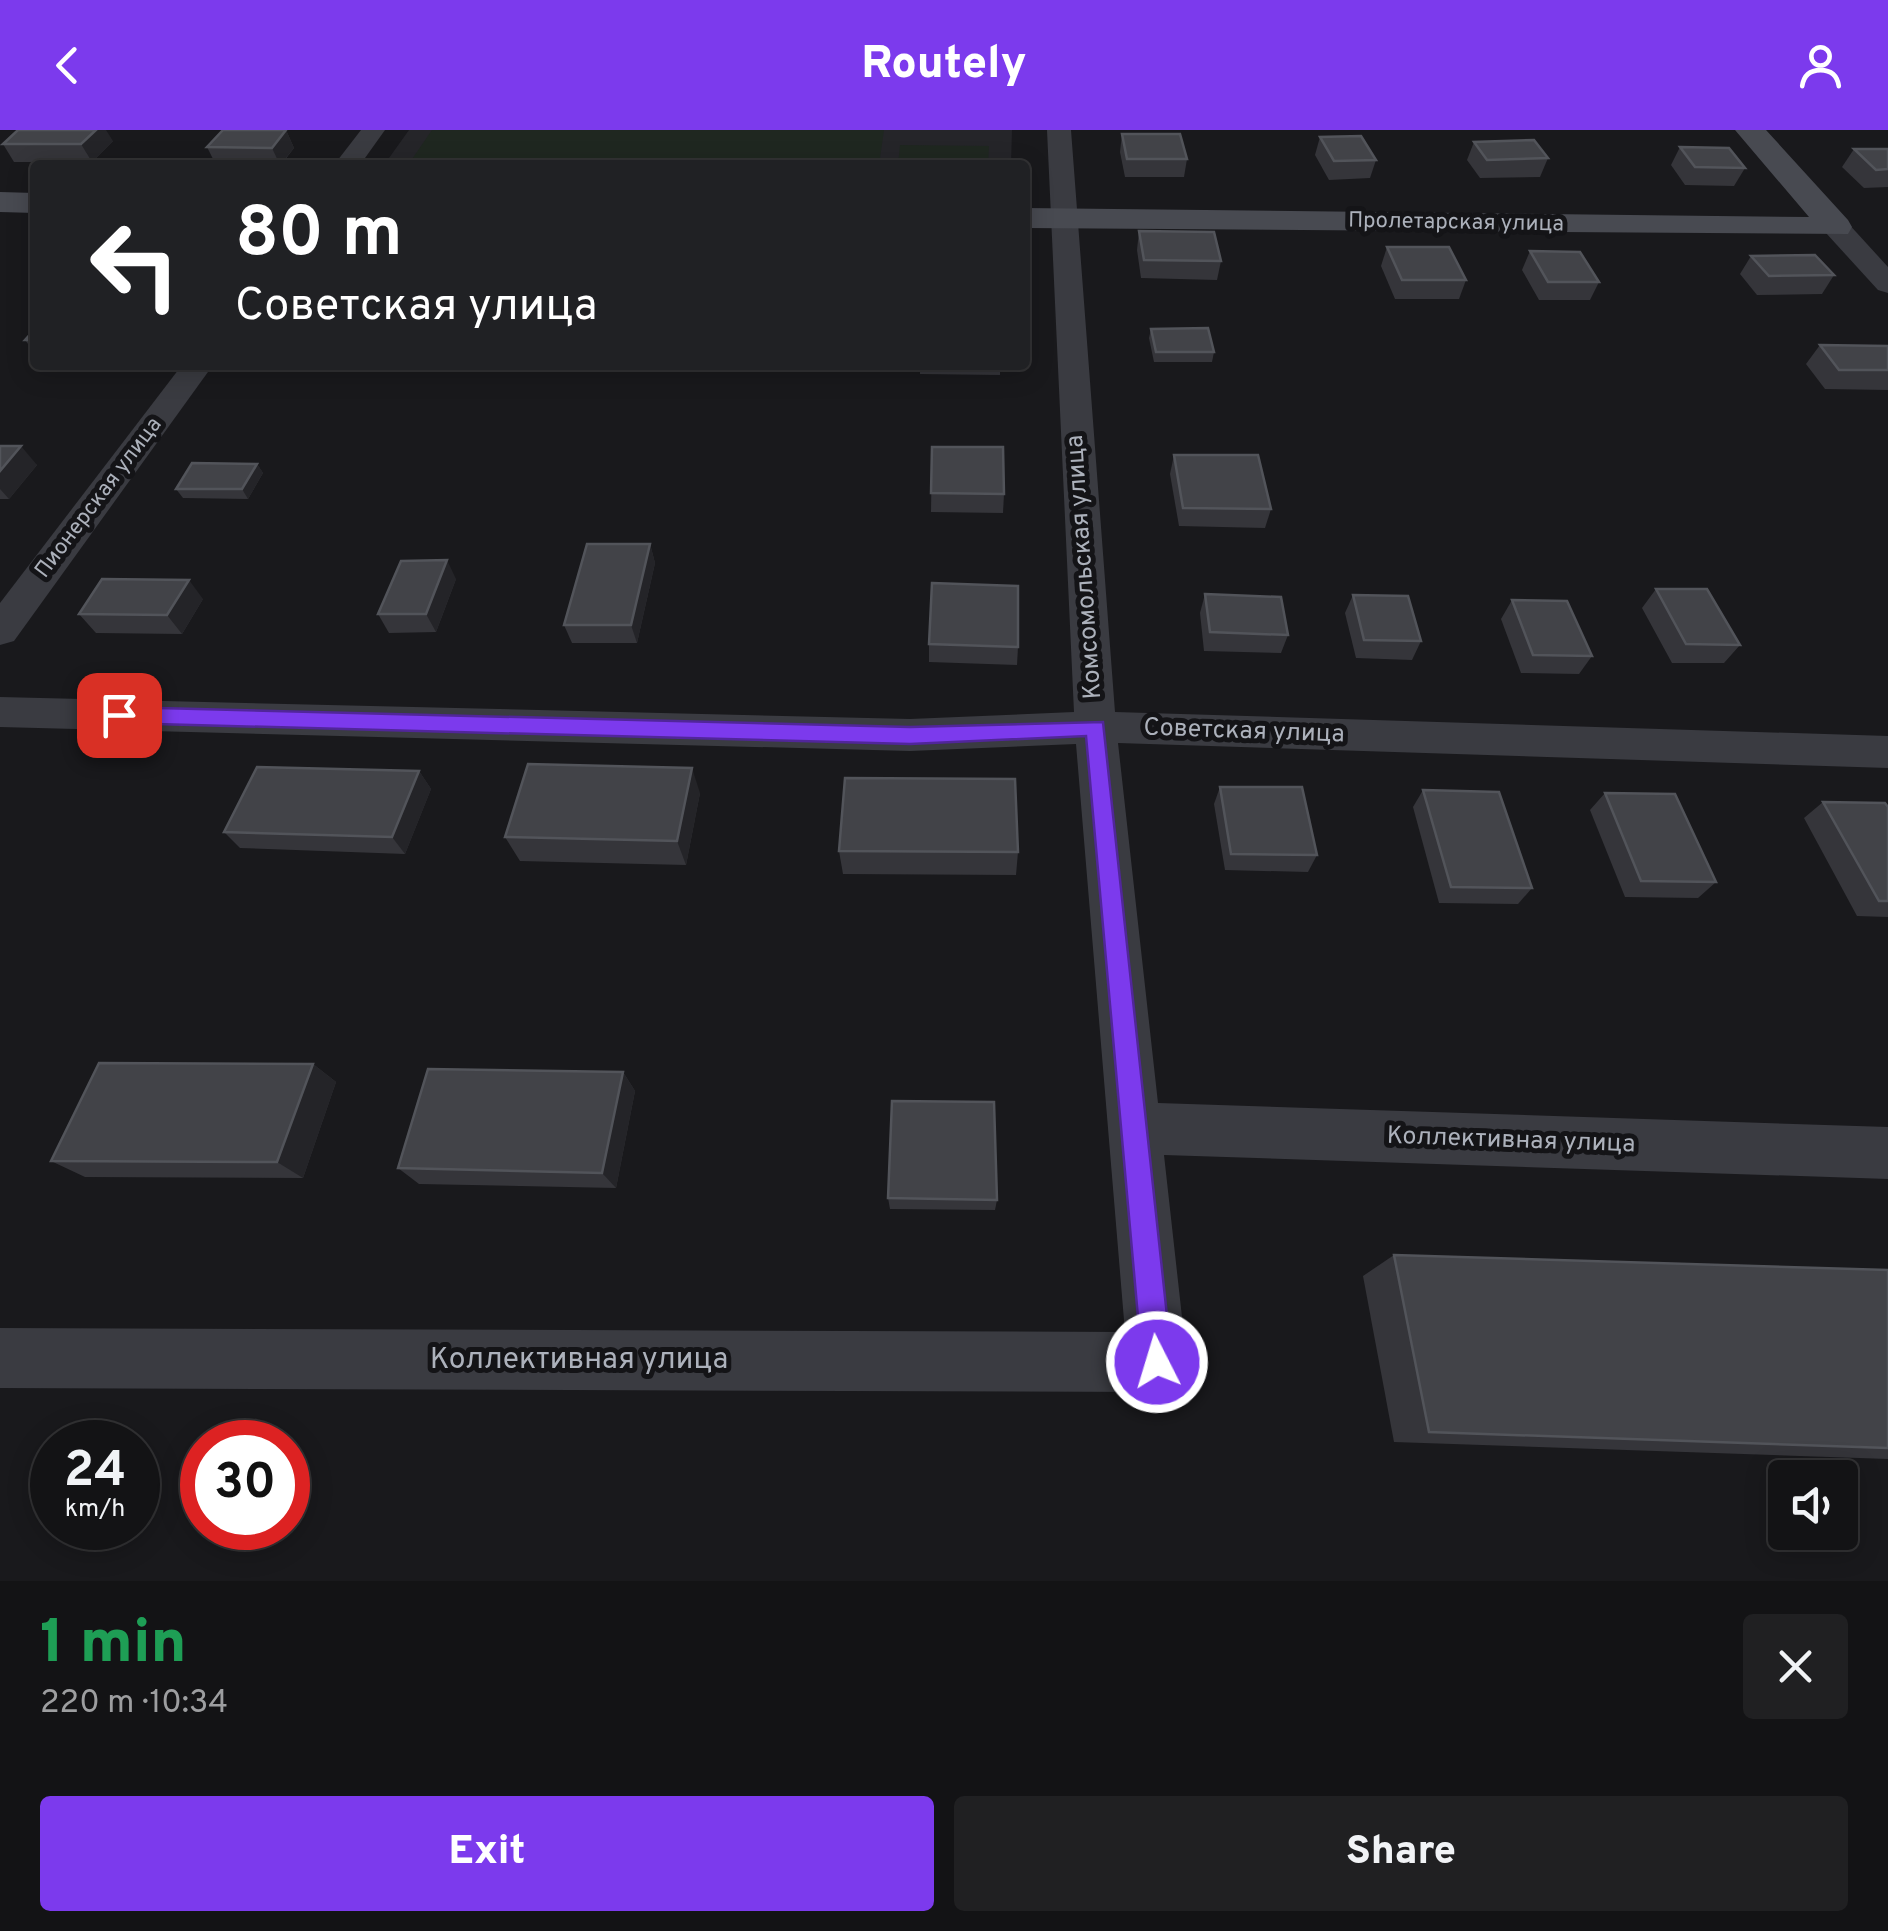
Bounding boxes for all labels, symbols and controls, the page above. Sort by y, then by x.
text: Routely [861,37,1027,94]
icon: back [40,38,95,93]
icon: person [1793,38,1848,93]
text: 80 m [235,192,403,281]
icon: left [70,200,200,330]
street label: Пролетарская улица [1348,208,1564,238]
text: Советская улица [235,279,597,336]
street label: Пионерская улица [30,412,168,584]
street label: Комсомольская улица [1060,434,1110,700]
pin [77,673,162,758]
icon: arrive [92,688,147,743]
street label: Советская улица [1143,712,1345,752]
street label: Коллективная улица [1386,1121,1636,1161]
position arrow [1105,1310,1209,1414]
street label: Коллективная улица [430,1342,728,1379]
speed limit sign: 30 [180,1420,310,1550]
text: 24 [64,1441,126,1504]
map controls [1768,1460,1858,1550]
button: sound [1768,1460,1858,1550]
text: km/h [65,1494,125,1526]
text: 1 min [40,1608,187,1684]
button: close [1743,1614,1848,1719]
text: 220 m · 10:34 [40,1684,228,1724]
button: Exit [40,1796,934,1911]
button: Share [954,1796,1848,1911]

